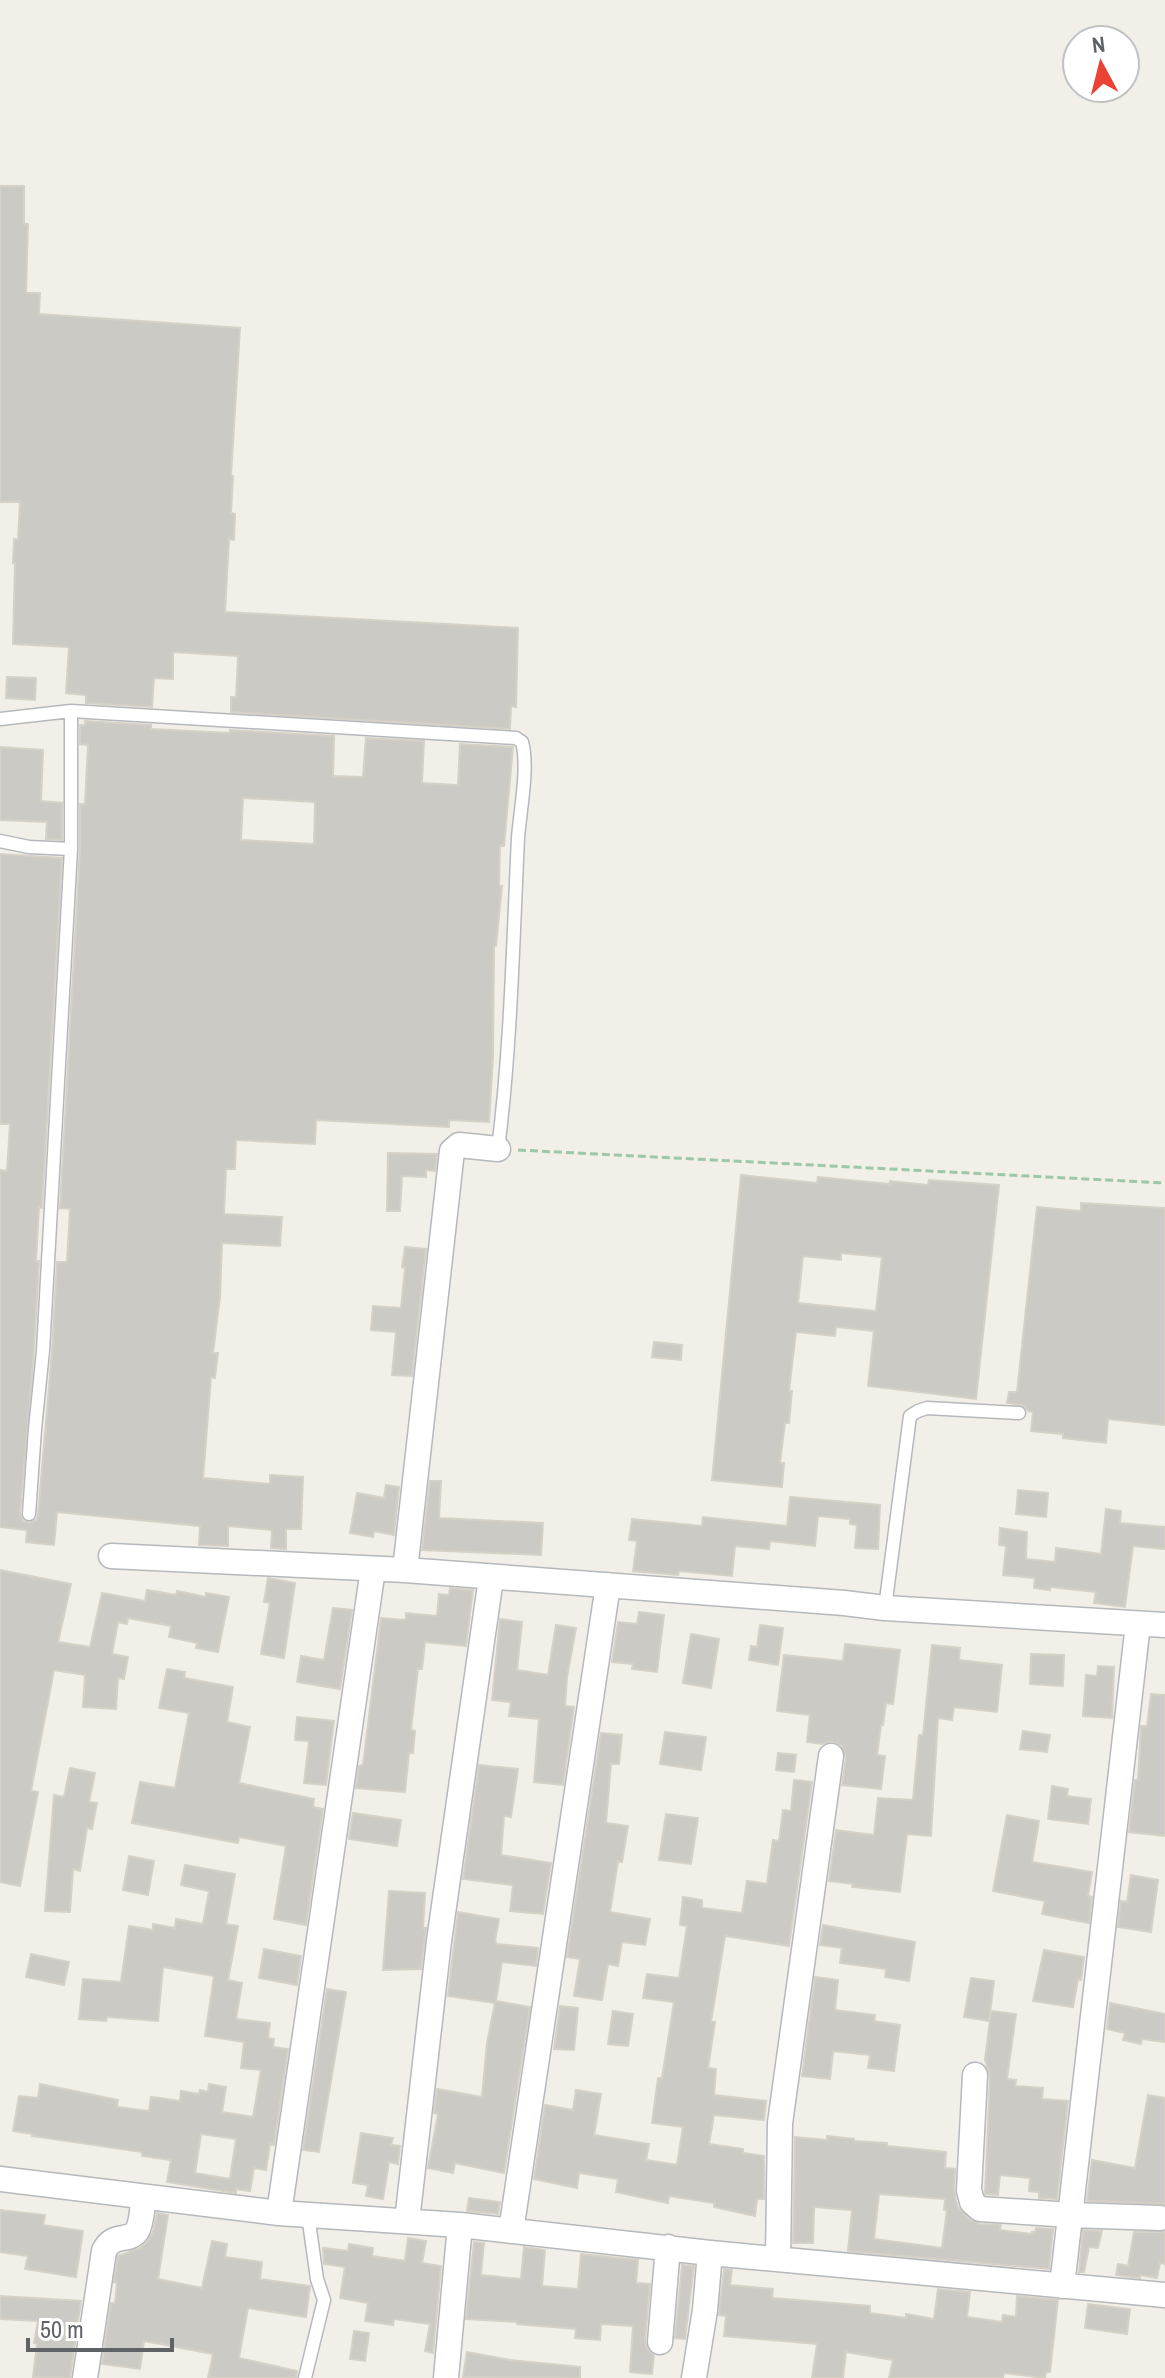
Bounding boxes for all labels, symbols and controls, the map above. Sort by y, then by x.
north arrow [1061,24,1141,104]
text: N [1090,28,1107,60]
scale bar [28,2302,172,2352]
text: 50 m [40,2313,84,2345]

